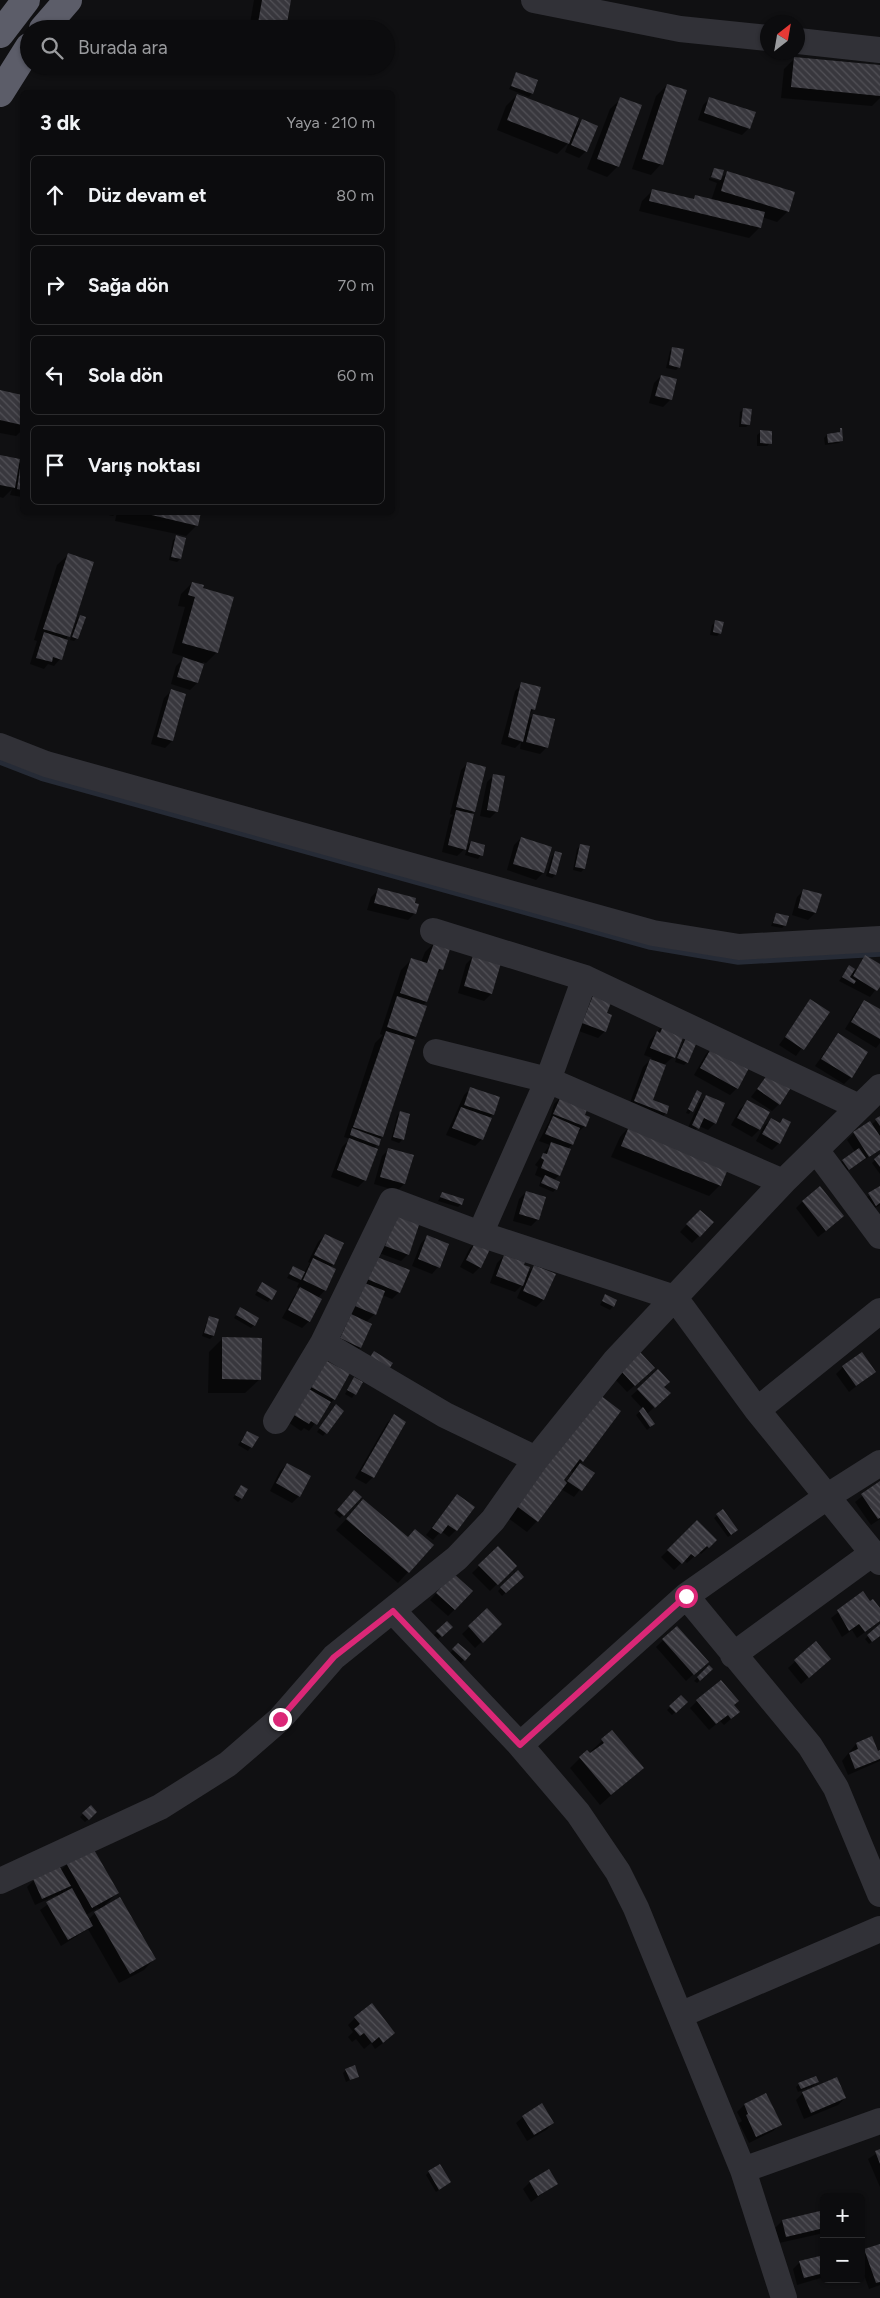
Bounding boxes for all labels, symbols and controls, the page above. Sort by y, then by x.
north arrow [760,15,805,60]
search box [20,20,395,75]
icon: search [38,34,66,62]
text: Burada ara [78,36,168,59]
text: 3 dk [40,110,80,135]
text: Yaya · 210 m [287,113,375,132]
icon: ahead [41,181,69,209]
text: Düz devam et [88,184,207,207]
text: 80 m [336,186,374,205]
icon: right [41,271,69,299]
text: Sağa dön [88,274,169,297]
text: 70 m [338,276,374,295]
icon: left [41,361,69,389]
text: Sola dön [88,364,163,387]
text: 60 m [337,366,374,385]
icon: arrive [41,451,69,479]
text: Varış noktası [88,454,200,477]
route start [675,1585,698,1608]
route end [269,1708,292,1731]
map controls [820,2193,865,2283]
button: + [820,2193,865,2238]
button: − [820,2238,865,2283]

